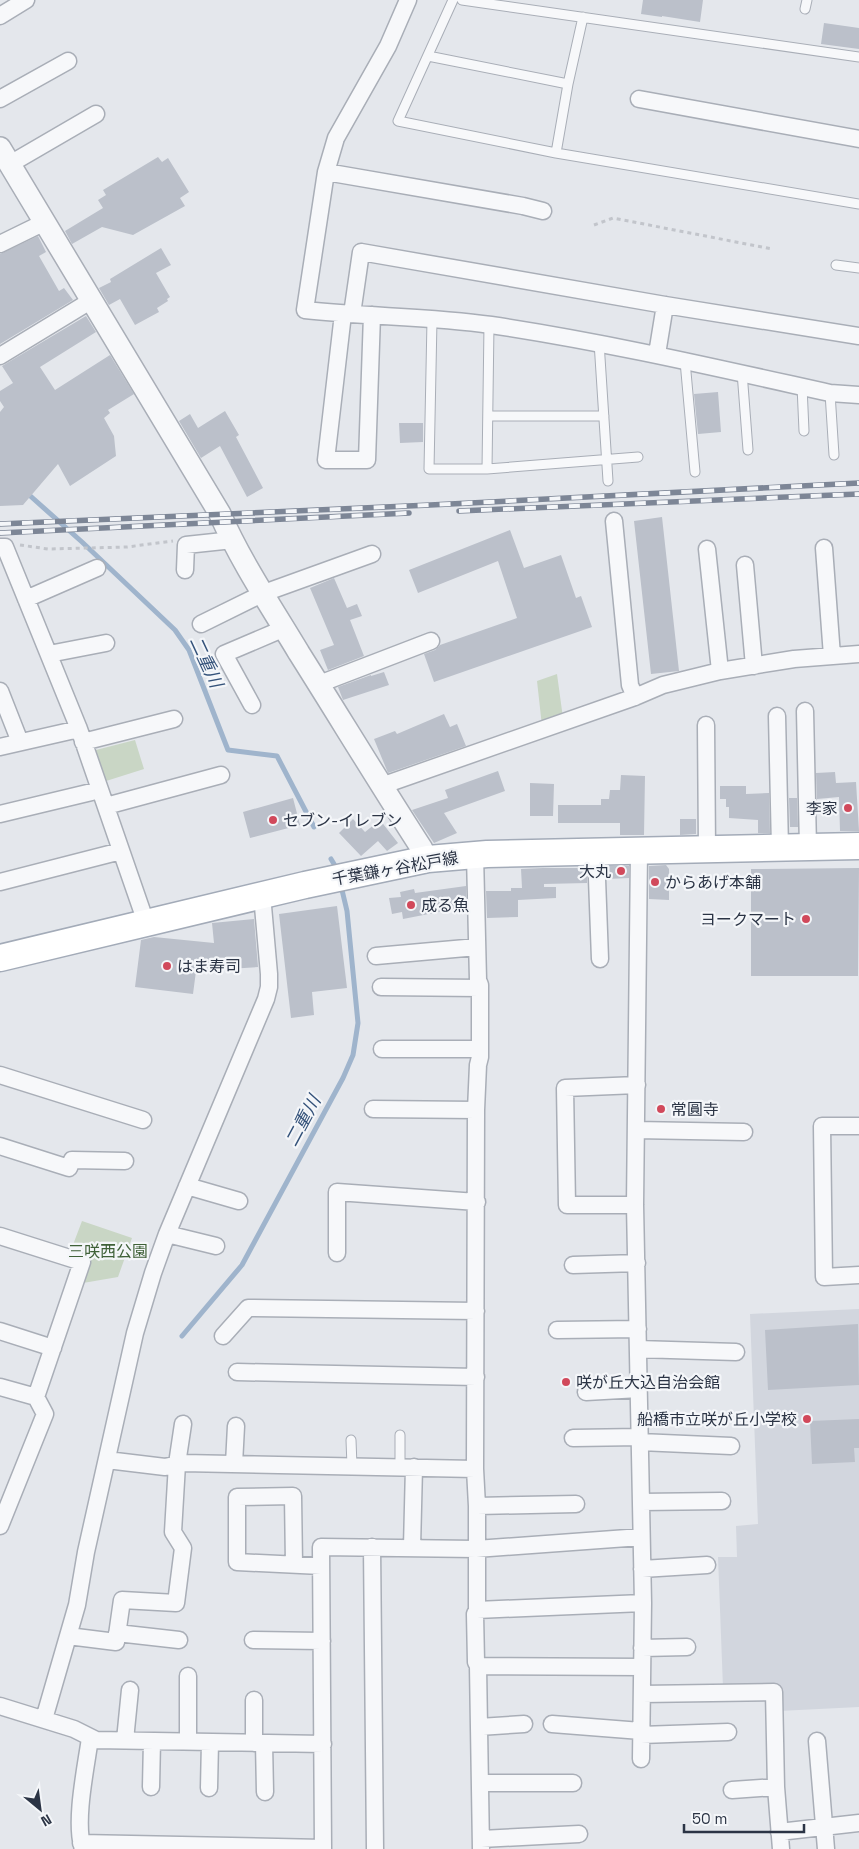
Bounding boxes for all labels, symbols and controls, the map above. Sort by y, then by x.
water label: 二重川 [185,632,229,693]
place label: 李家 [806,798,838,819]
marker: 李家 [842,802,854,814]
place label: セブン-イレブン [283,810,402,831]
marker: セブン-イレブン [267,814,279,826]
street label: 千葉鎌ヶ谷松戸線 [330,847,460,890]
place label: 大丸 [579,861,611,882]
marker: 大丸 [615,865,627,877]
place label: からあげ本舗 [665,872,761,893]
marker: からあげ本舗 [649,876,661,888]
place label: 成る魚 [421,895,469,916]
marker: 成る魚 [405,899,417,911]
place label: ヨークマート [700,909,796,930]
marker: ヨークマート [800,913,812,925]
place label: はま寿司 [177,956,241,977]
marker: はま寿司 [161,960,173,972]
water label: 二重川 [280,1090,326,1150]
place label: 常圓寺 [671,1099,719,1120]
marker: 常圓寺 [655,1103,667,1115]
park label: 三咲西公園 [68,1241,148,1262]
place label: 咲が丘大込自治会館 [576,1372,720,1393]
marker: 咲が丘大込自治会館 [560,1376,572,1388]
place label: 船橋市立咲が丘小学校 [637,1409,797,1430]
marker: 船橋市立咲が丘小学校 [801,1413,813,1425]
north arrow [15,1784,65,1834]
scale bar [684,1802,804,1834]
text: 50 m [692,1809,727,1828]
text: N [38,1810,55,1831]

